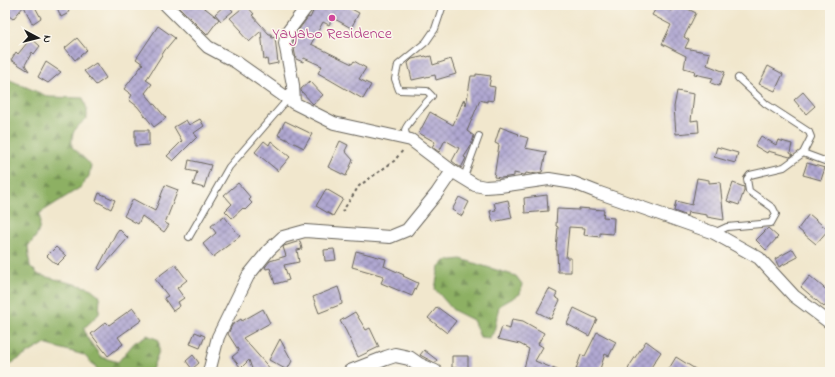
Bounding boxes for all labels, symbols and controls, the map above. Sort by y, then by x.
marker: Yayabo Residence [327,13,337,23]
north arrow [18,18,58,58]
place label: Yayabo Residence [272,22,393,46]
text: N [39,34,55,44]

